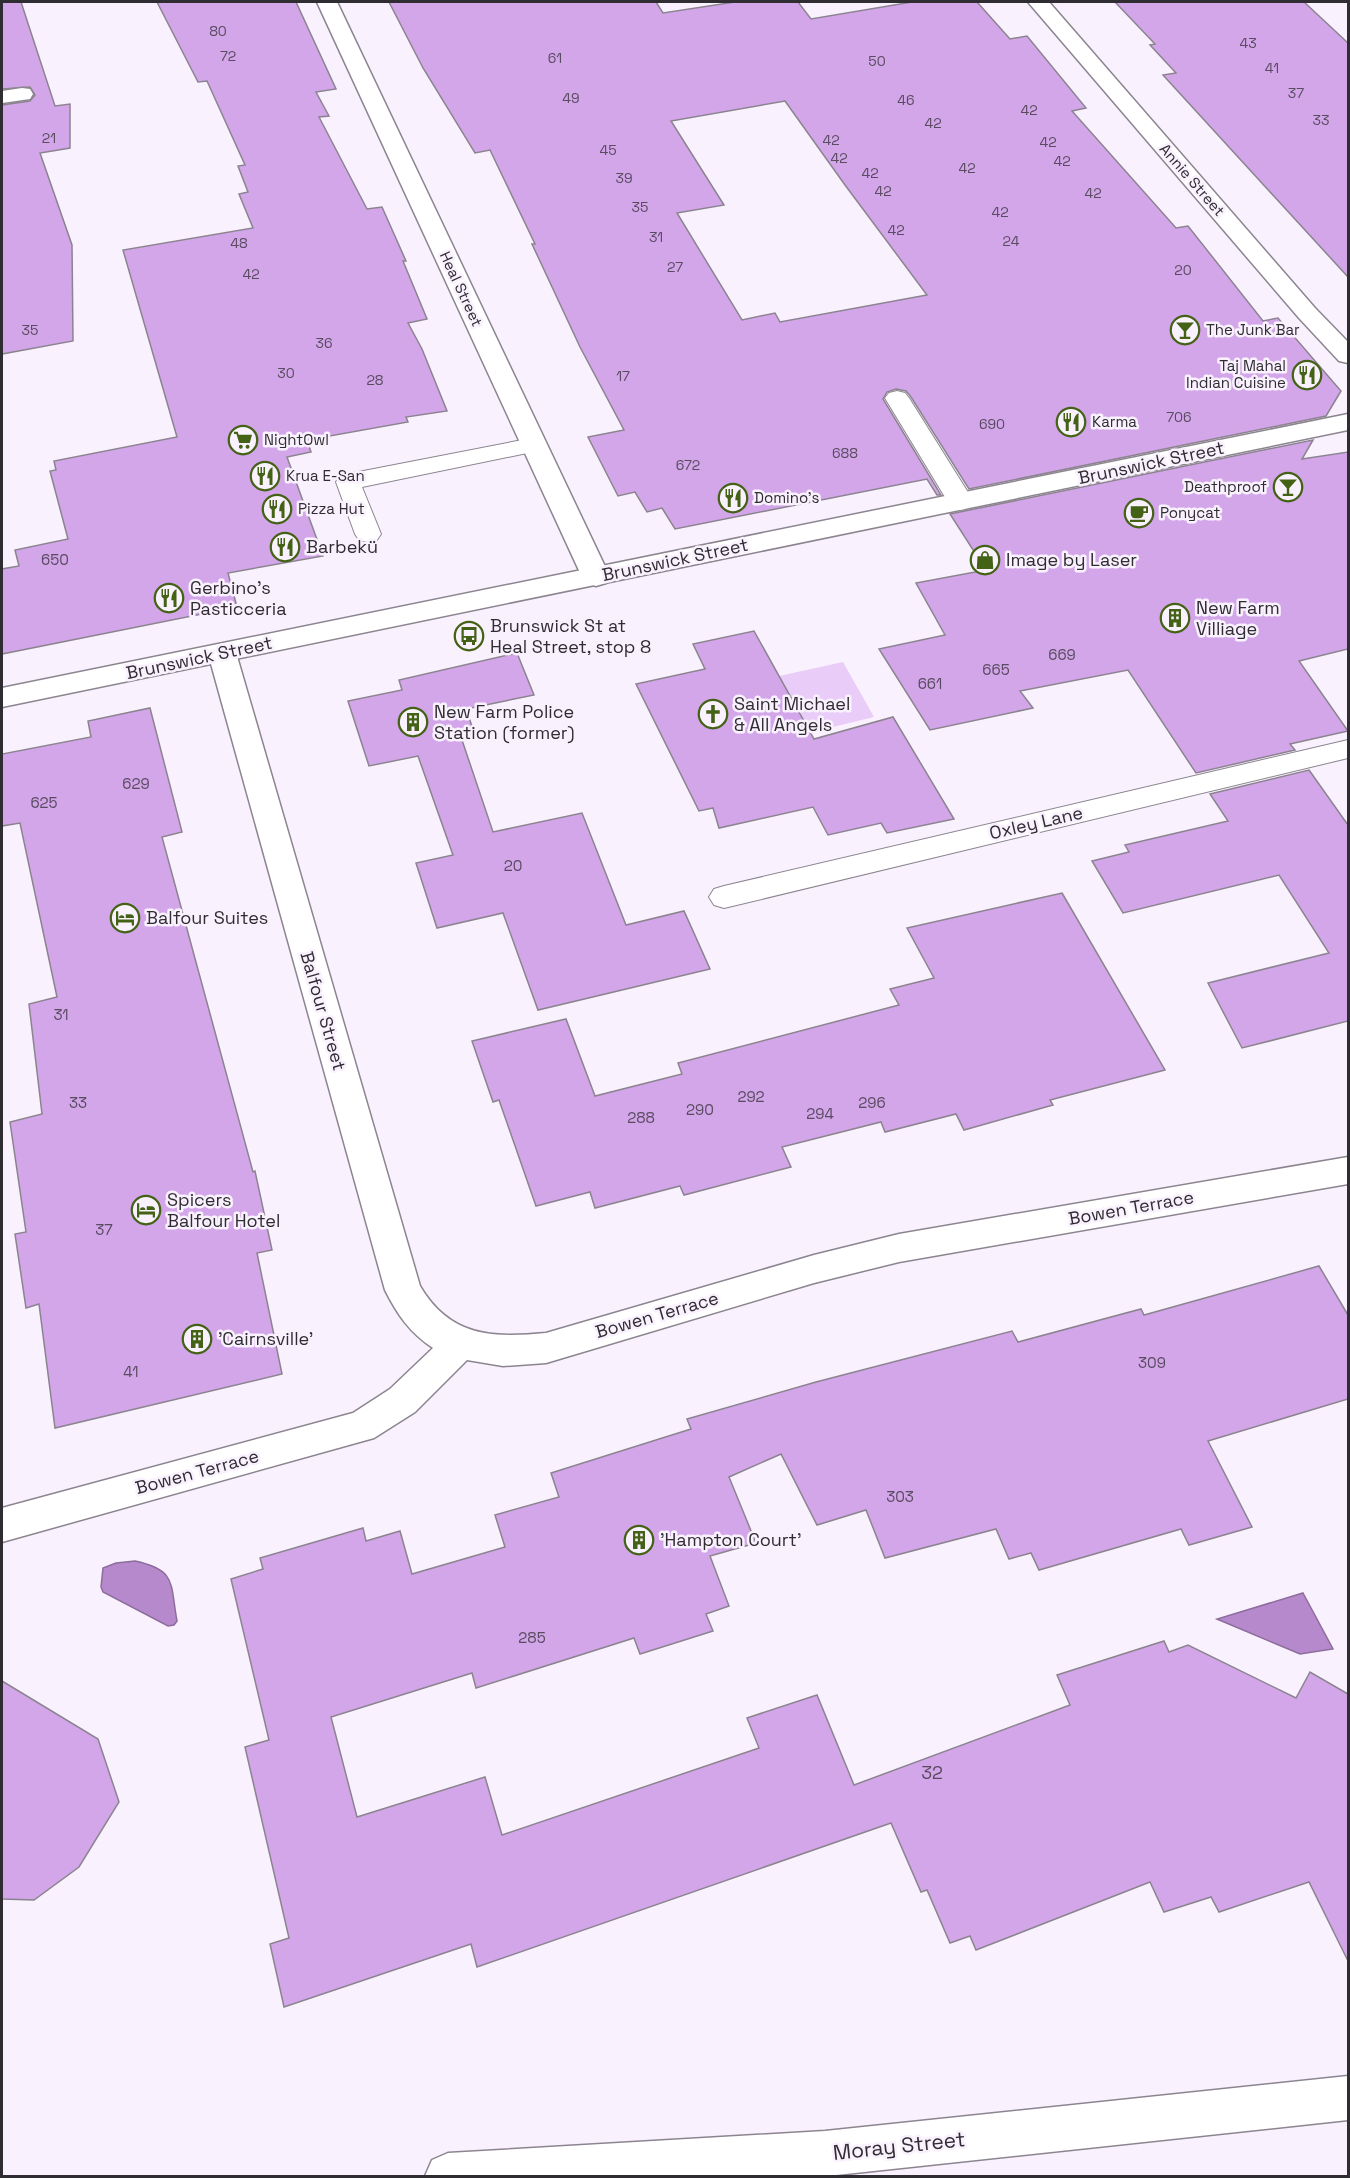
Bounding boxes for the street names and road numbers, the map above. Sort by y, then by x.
street label: Annie Street [1156,139,1229,220]
street label: Heal Street [436,248,487,329]
street label: Brunswick Street [1076,436,1226,489]
street label: Brunswick Street [600,533,750,586]
street label: Brunswick Street [124,631,274,684]
street label: Oxley Lane [987,801,1085,844]
street label: Balfour Street [296,949,351,1073]
street label: Bowen Terrace [1066,1185,1196,1230]
street label: Bowen Terrace [593,1286,721,1343]
street label: Bowen Terrace [132,1444,261,1499]
street label: Moray Street [831,2125,966,2166]

